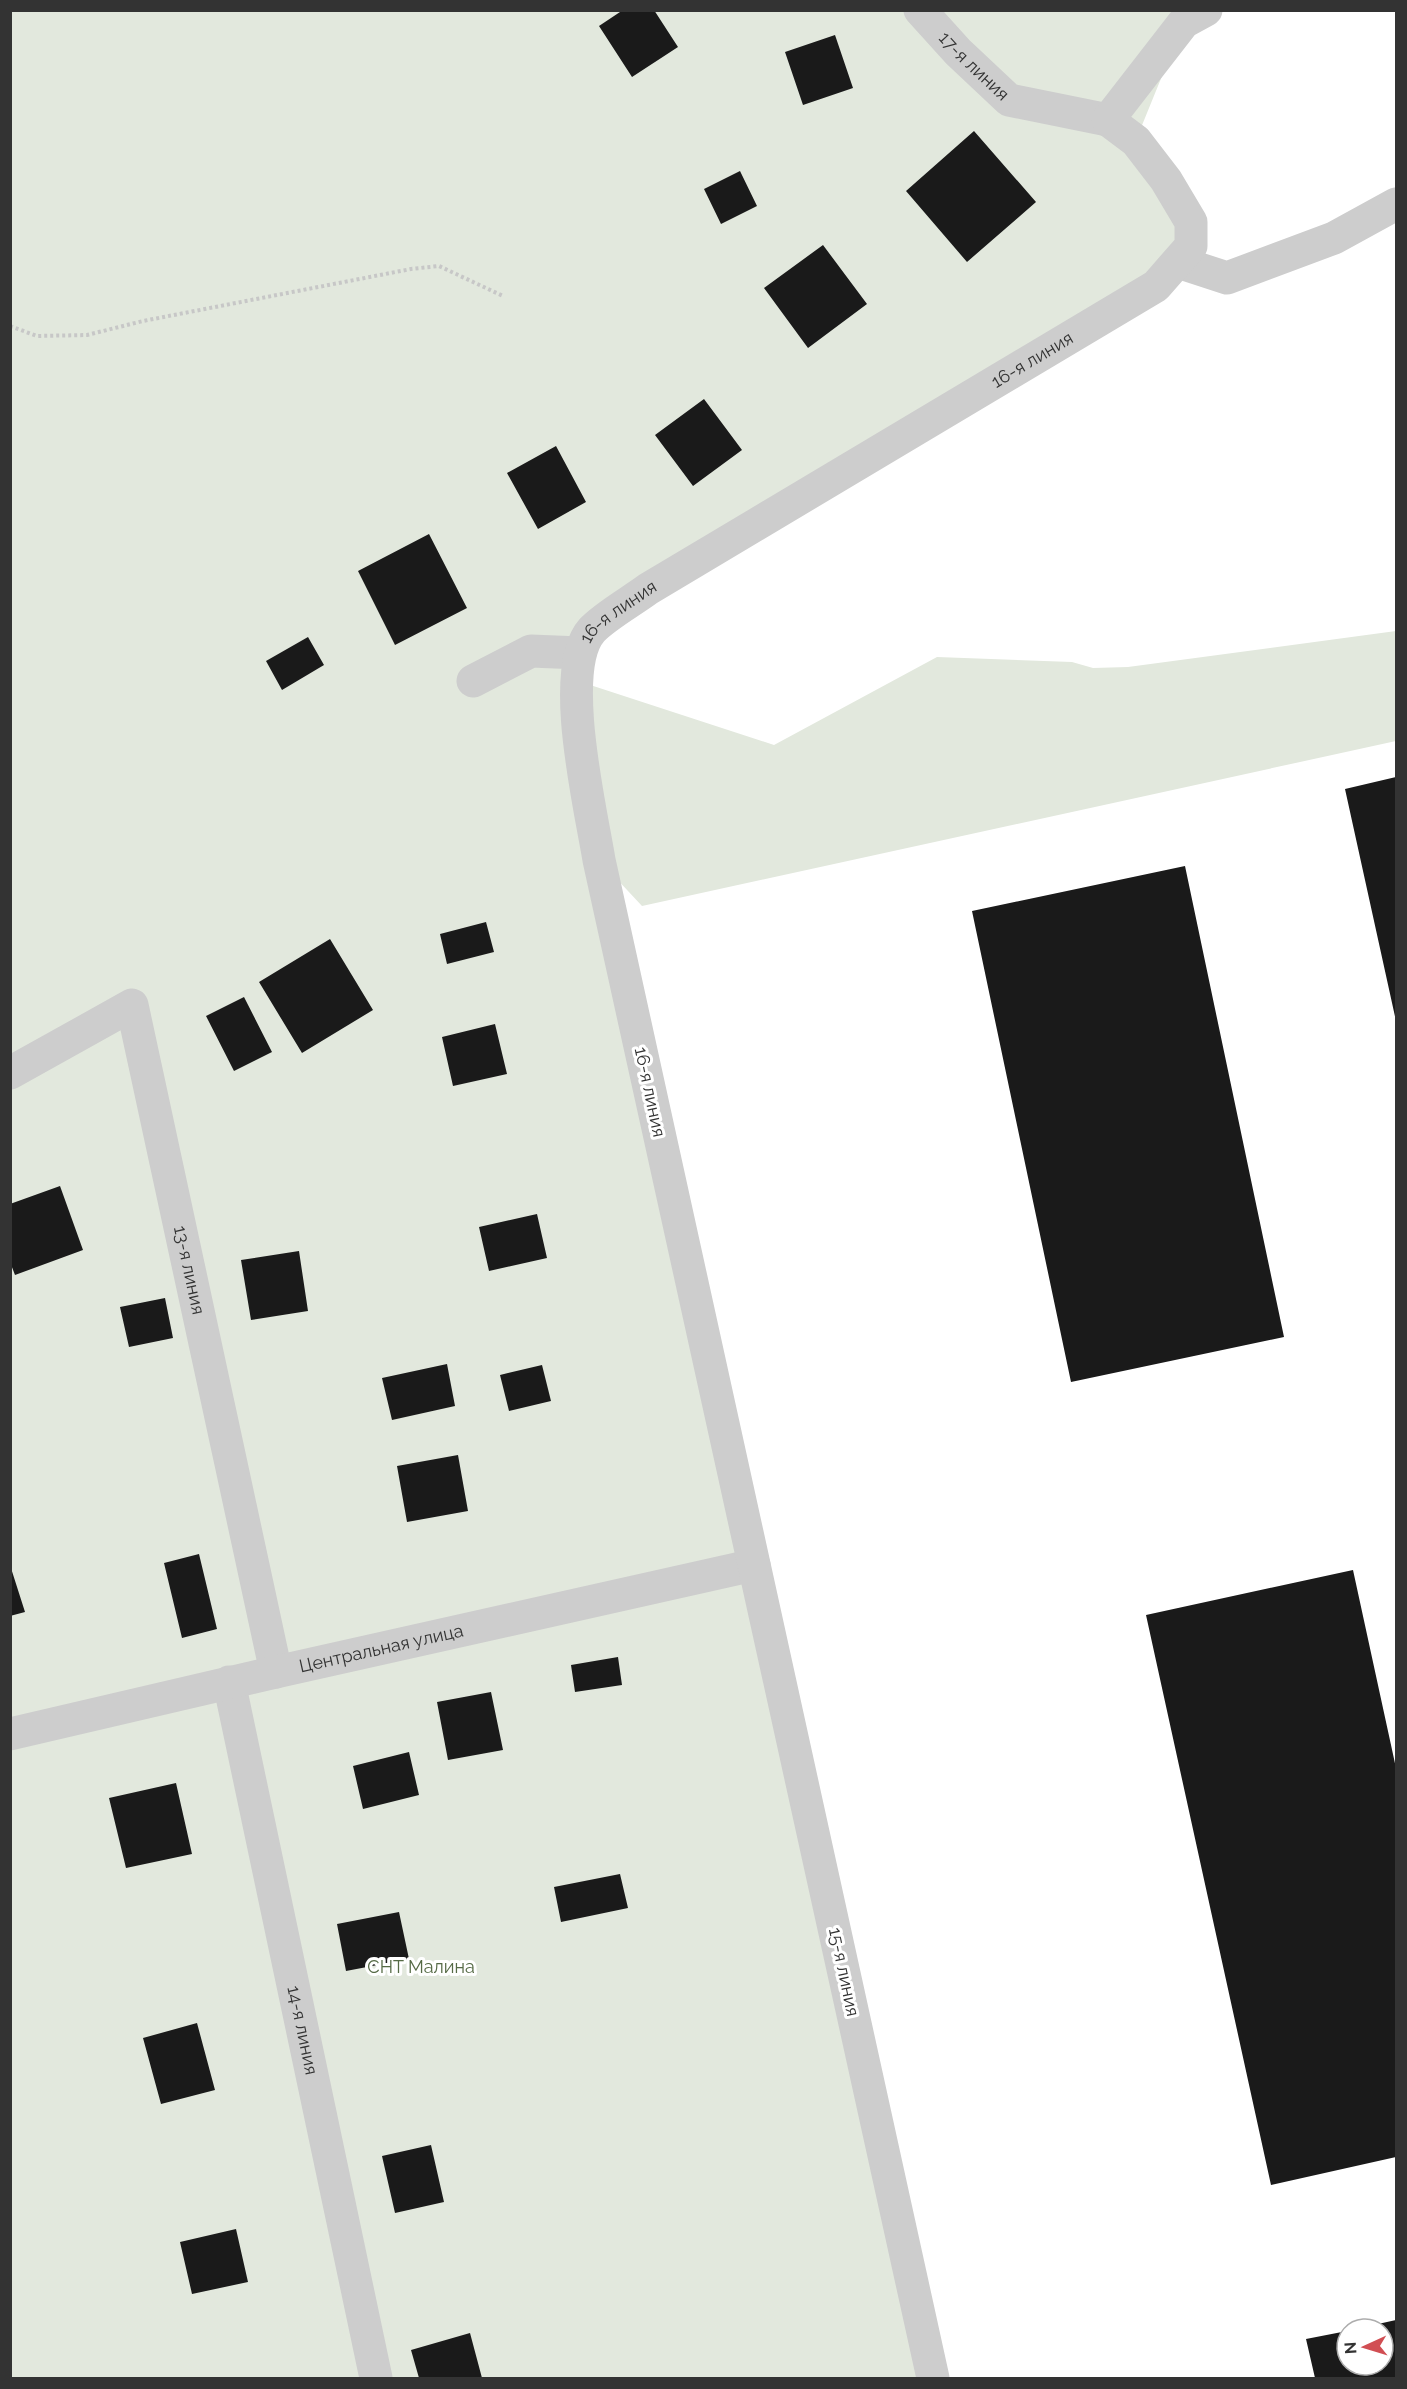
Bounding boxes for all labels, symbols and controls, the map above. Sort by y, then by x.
street label: 17-я линия [935,27,1014,105]
street label: 16-я линия [987,327,1077,392]
street label: 16-я линия [575,575,660,646]
street label: 16-я линия [631,1045,670,1139]
street label: 13-я линия [170,1224,210,1316]
street label: Центральная улица [297,1619,465,1676]
street label: 15-я линия [825,1925,864,2018]
park label: СНТ Малина [367,1956,475,1977]
street label: 14-я линия [283,1984,323,2077]
north arrow [1335,2317,1395,2377]
text: N [1341,2341,1360,2355]

